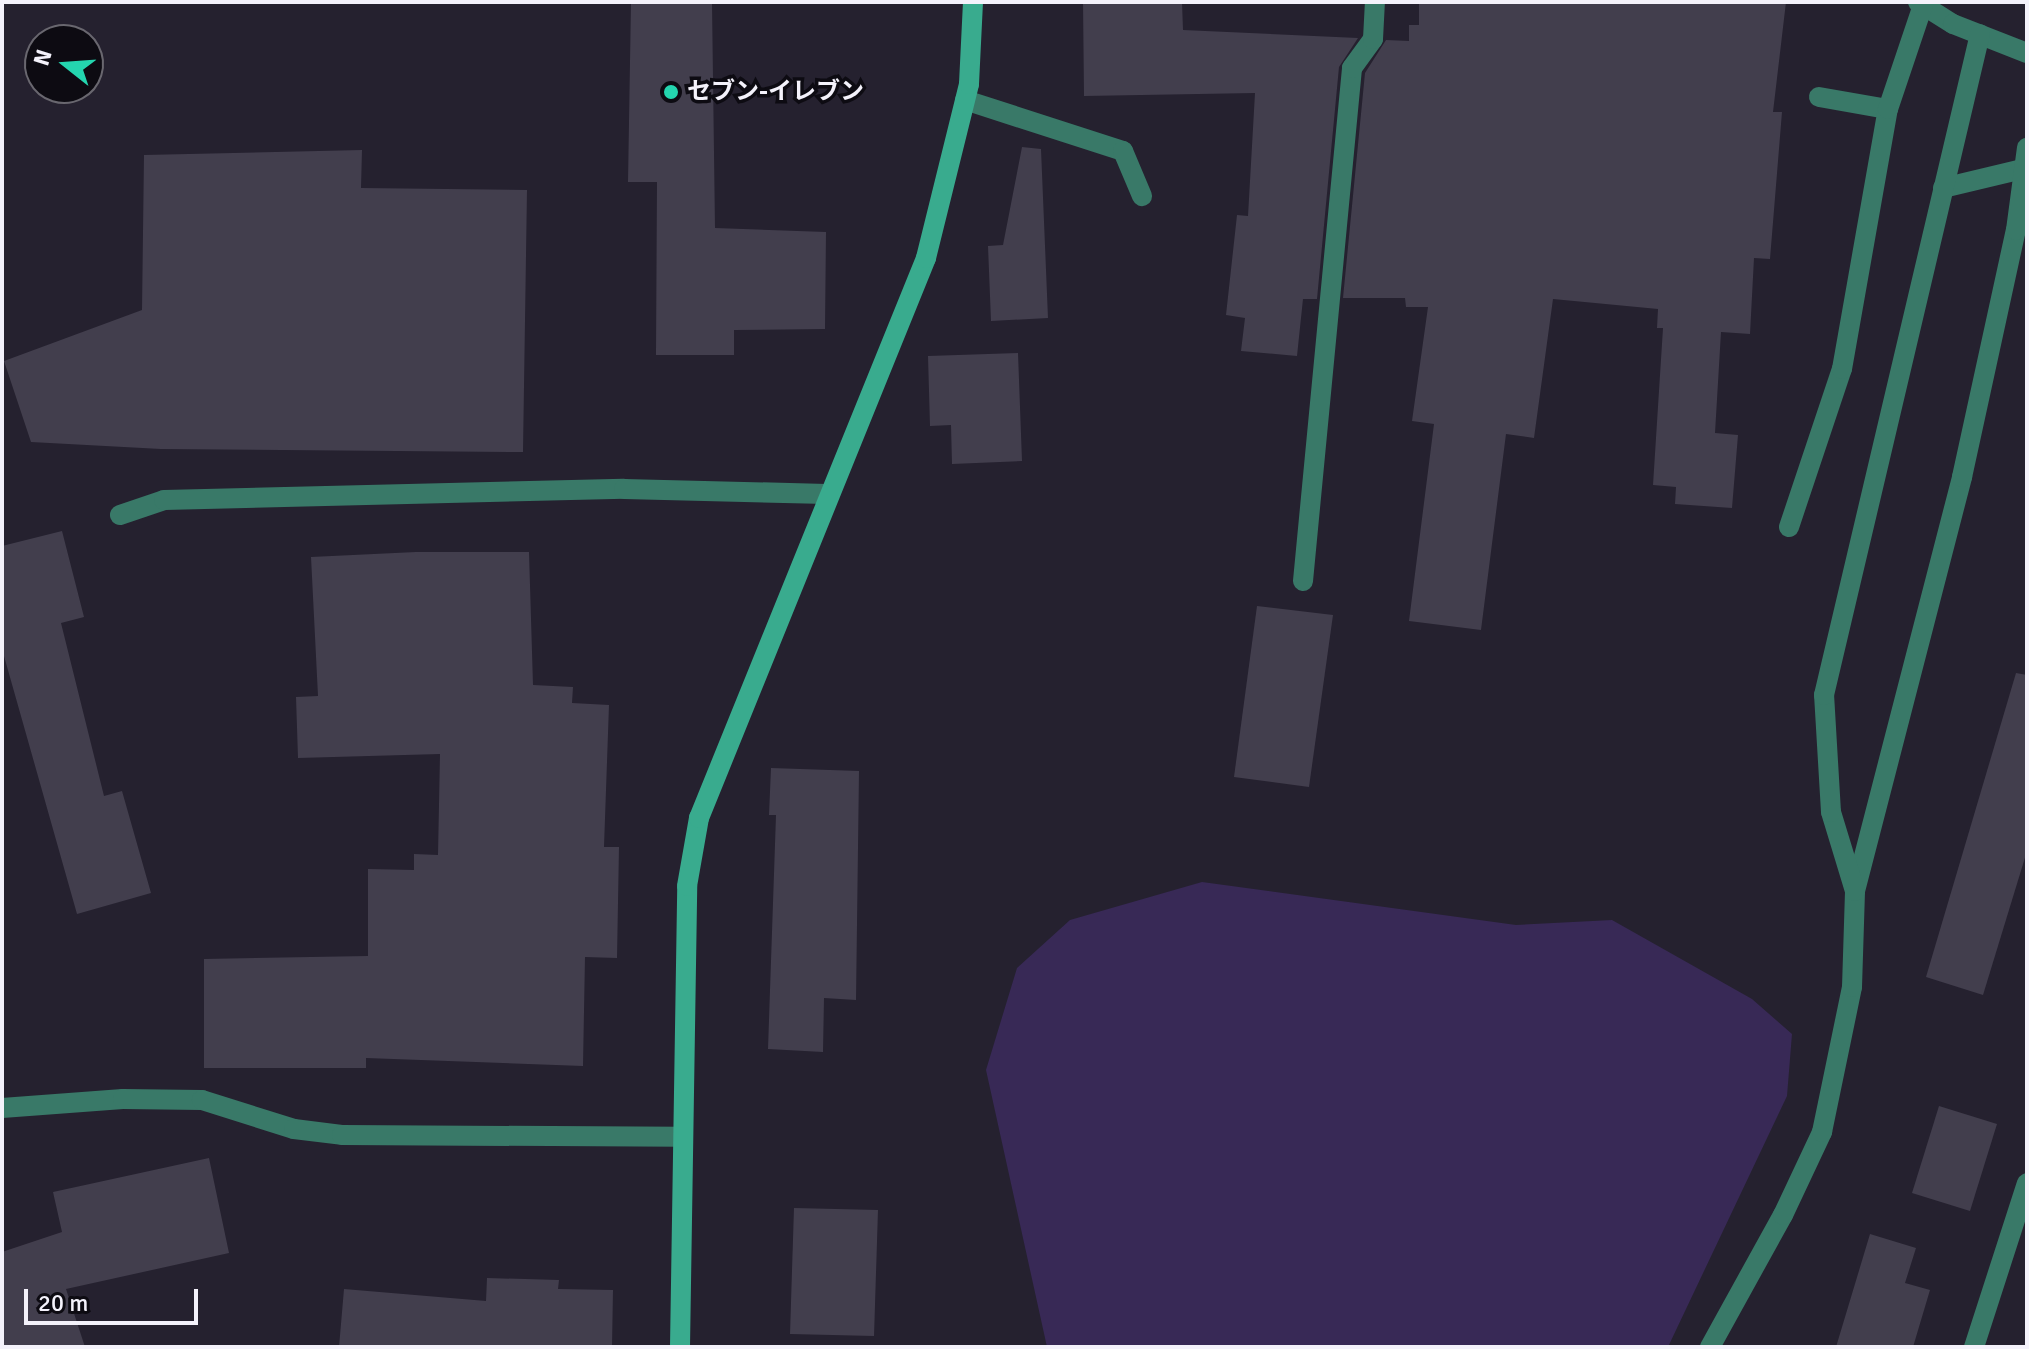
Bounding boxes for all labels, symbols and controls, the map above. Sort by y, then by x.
north arrow [24,24,104,104]
text: N [27,46,58,69]
place label: セブン-イレブン [687,78,864,106]
marker: セブン-イレブン [662,83,680,101]
scale bar [28,1273,202,1323]
text: 20 m [38,1288,88,1318]

